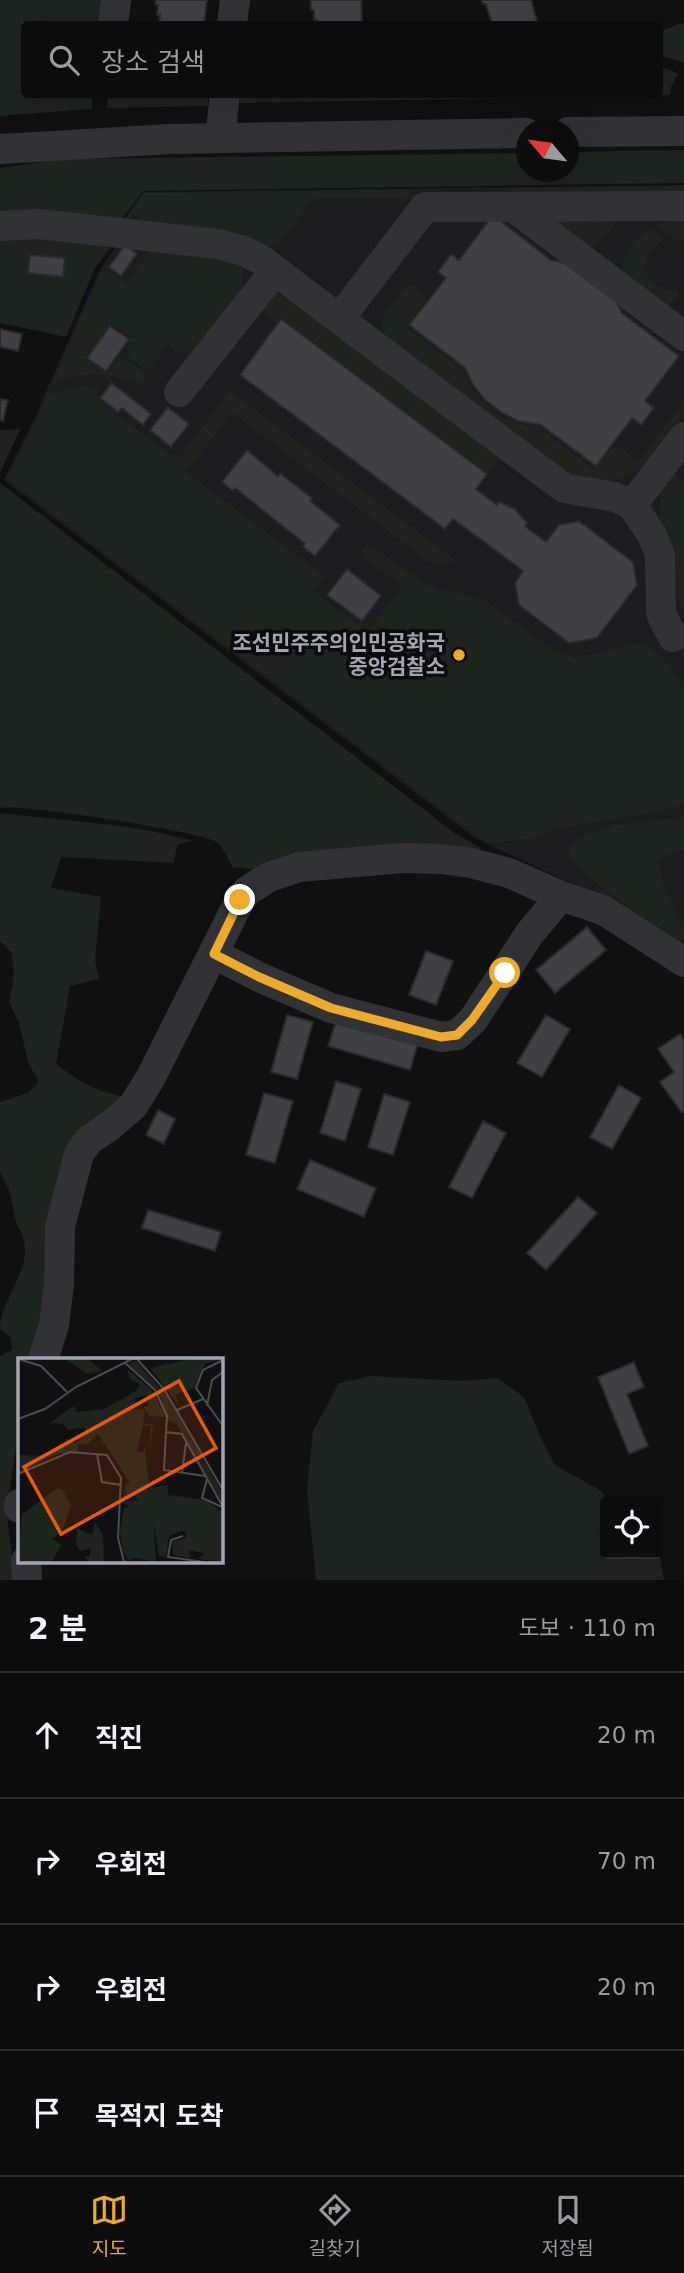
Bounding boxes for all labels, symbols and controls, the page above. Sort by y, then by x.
search box [21,21,663,98]
icon: search [45,41,83,79]
text: 장소 검색 [101,47,205,77]
north arrow [516,119,579,182]
place label: 조선민주주의인민공화국 중앙검찰소 [232,631,445,679]
marker: 조선민주주의인민공화국 중앙검찰소 [451,647,467,663]
route end [224,884,255,915]
route start [489,957,520,988]
inset map [18,1358,222,1562]
map controls [600,1496,663,1559]
button: locate [600,1496,663,1559]
text: 2 분 [28,1611,87,1646]
text: 도보 · 110 m [518,1615,656,1641]
icon: ahead [28,1716,66,1754]
text: 20 m [597,1722,656,1748]
text: 직진 [95,1723,143,1753]
icon: right [28,1842,66,1880]
text: 70 m [597,1848,656,1874]
text: 우회전 [95,1849,167,1879]
icon: right [28,1968,66,2006]
text: 20 m [597,1974,656,2000]
text: 우회전 [95,1975,167,2005]
icon: arrive [28,2094,66,2132]
text: 목적지 도착 [95,2101,224,2131]
tab: 지도 [90,2191,128,2260]
tab: 길찾기 [309,2191,361,2260]
tab: 저장됨 [541,2191,594,2260]

